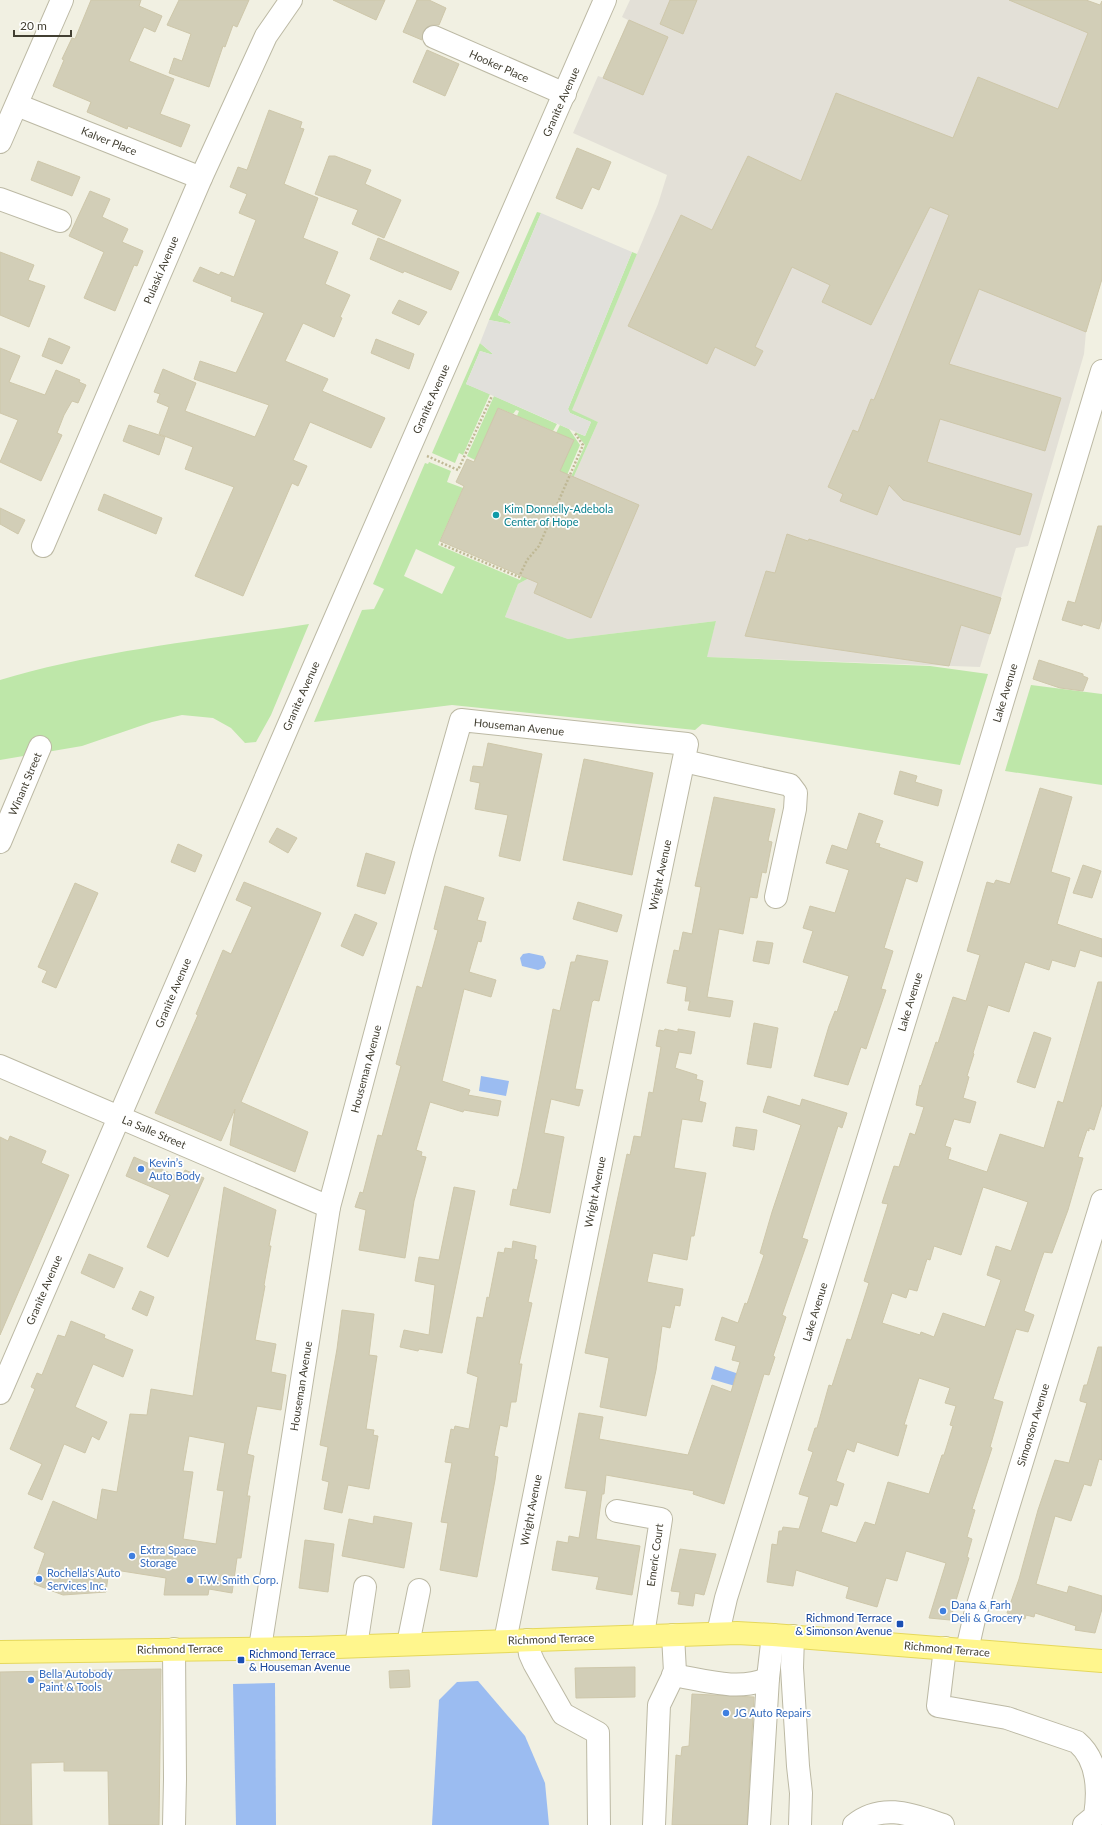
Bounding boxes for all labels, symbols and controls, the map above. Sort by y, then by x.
scale bar [14,12,71,38]
text: 20 m [20,18,47,33]
street label: Hooker Place [467,47,531,85]
street label: Granite Avenue [539,65,582,139]
street label: Kalver Place [79,123,139,158]
street label: Pulaski Avenue [140,234,181,306]
street label: Granite Avenue [409,362,452,436]
place label: Kim Donnelly-Adebola Center of Hope [504,502,613,528]
marker: Kim Donnelly-Adebola Center of Hope [491,510,501,520]
street label: Granite Avenue [279,659,322,733]
street label: Lake Avenue [989,662,1020,724]
street label: Houseman Avenue [473,715,565,738]
street label: Winant Street [5,750,44,817]
street label: Wright Avenue [646,838,673,912]
street label: Granite Avenue [152,956,193,1030]
street label: Lake Avenue [894,971,925,1033]
street label: Houseman Avenue [348,1023,384,1114]
street label: La Salle Street [120,1112,188,1151]
street label: Wright Avenue [581,1155,608,1229]
place label: Kevin’s Auto Body [149,1156,201,1182]
marker: Kevin’s Auto Body [136,1164,146,1174]
street label: Granite Avenue [23,1253,64,1327]
street label: Lake Avenue [799,1281,830,1343]
street label: Houseman Avenue [287,1340,314,1432]
street label: Simonson Avenue [1014,1382,1051,1468]
street label: Wright Avenue [517,1473,544,1547]
street label: Emeric Court [644,1523,665,1587]
place label: Extra Space Storage [140,1543,197,1569]
marker: Extra Space Storage [127,1551,137,1561]
place label: Rochella's Auto Services Inc. [47,1566,120,1592]
place label: T.W. Smith Corp. [198,1573,279,1586]
marker: Rochella's Auto Services Inc. [34,1574,44,1584]
marker: T.W. Smith Corp. [185,1575,195,1585]
place label: Dana & Farh Deli & Grocery [951,1598,1023,1624]
marker: Dana & Farh Deli & Grocery [938,1606,948,1616]
place label: Richmond Terrace & Simonson Avenue [795,1611,892,1637]
marker: Richmond Terrace & Simonson Avenue [895,1619,905,1629]
street label: Richmond Terrace [508,1630,594,1647]
street label: Richmond Terrace [904,1638,991,1659]
street label: Richmond Terrace [137,1641,223,1656]
place label: Richmond Terrace & Houseman Avenue [249,1647,351,1673]
marker: Richmond Terrace & Houseman Avenue [236,1655,246,1665]
place label: Bella Autobody Paint & Tools [39,1667,113,1693]
marker: Bella Autobody Paint & Tools [26,1675,36,1685]
place label: JG Auto Repairs [734,1706,811,1719]
marker: JG Auto Repairs [721,1708,731,1718]

